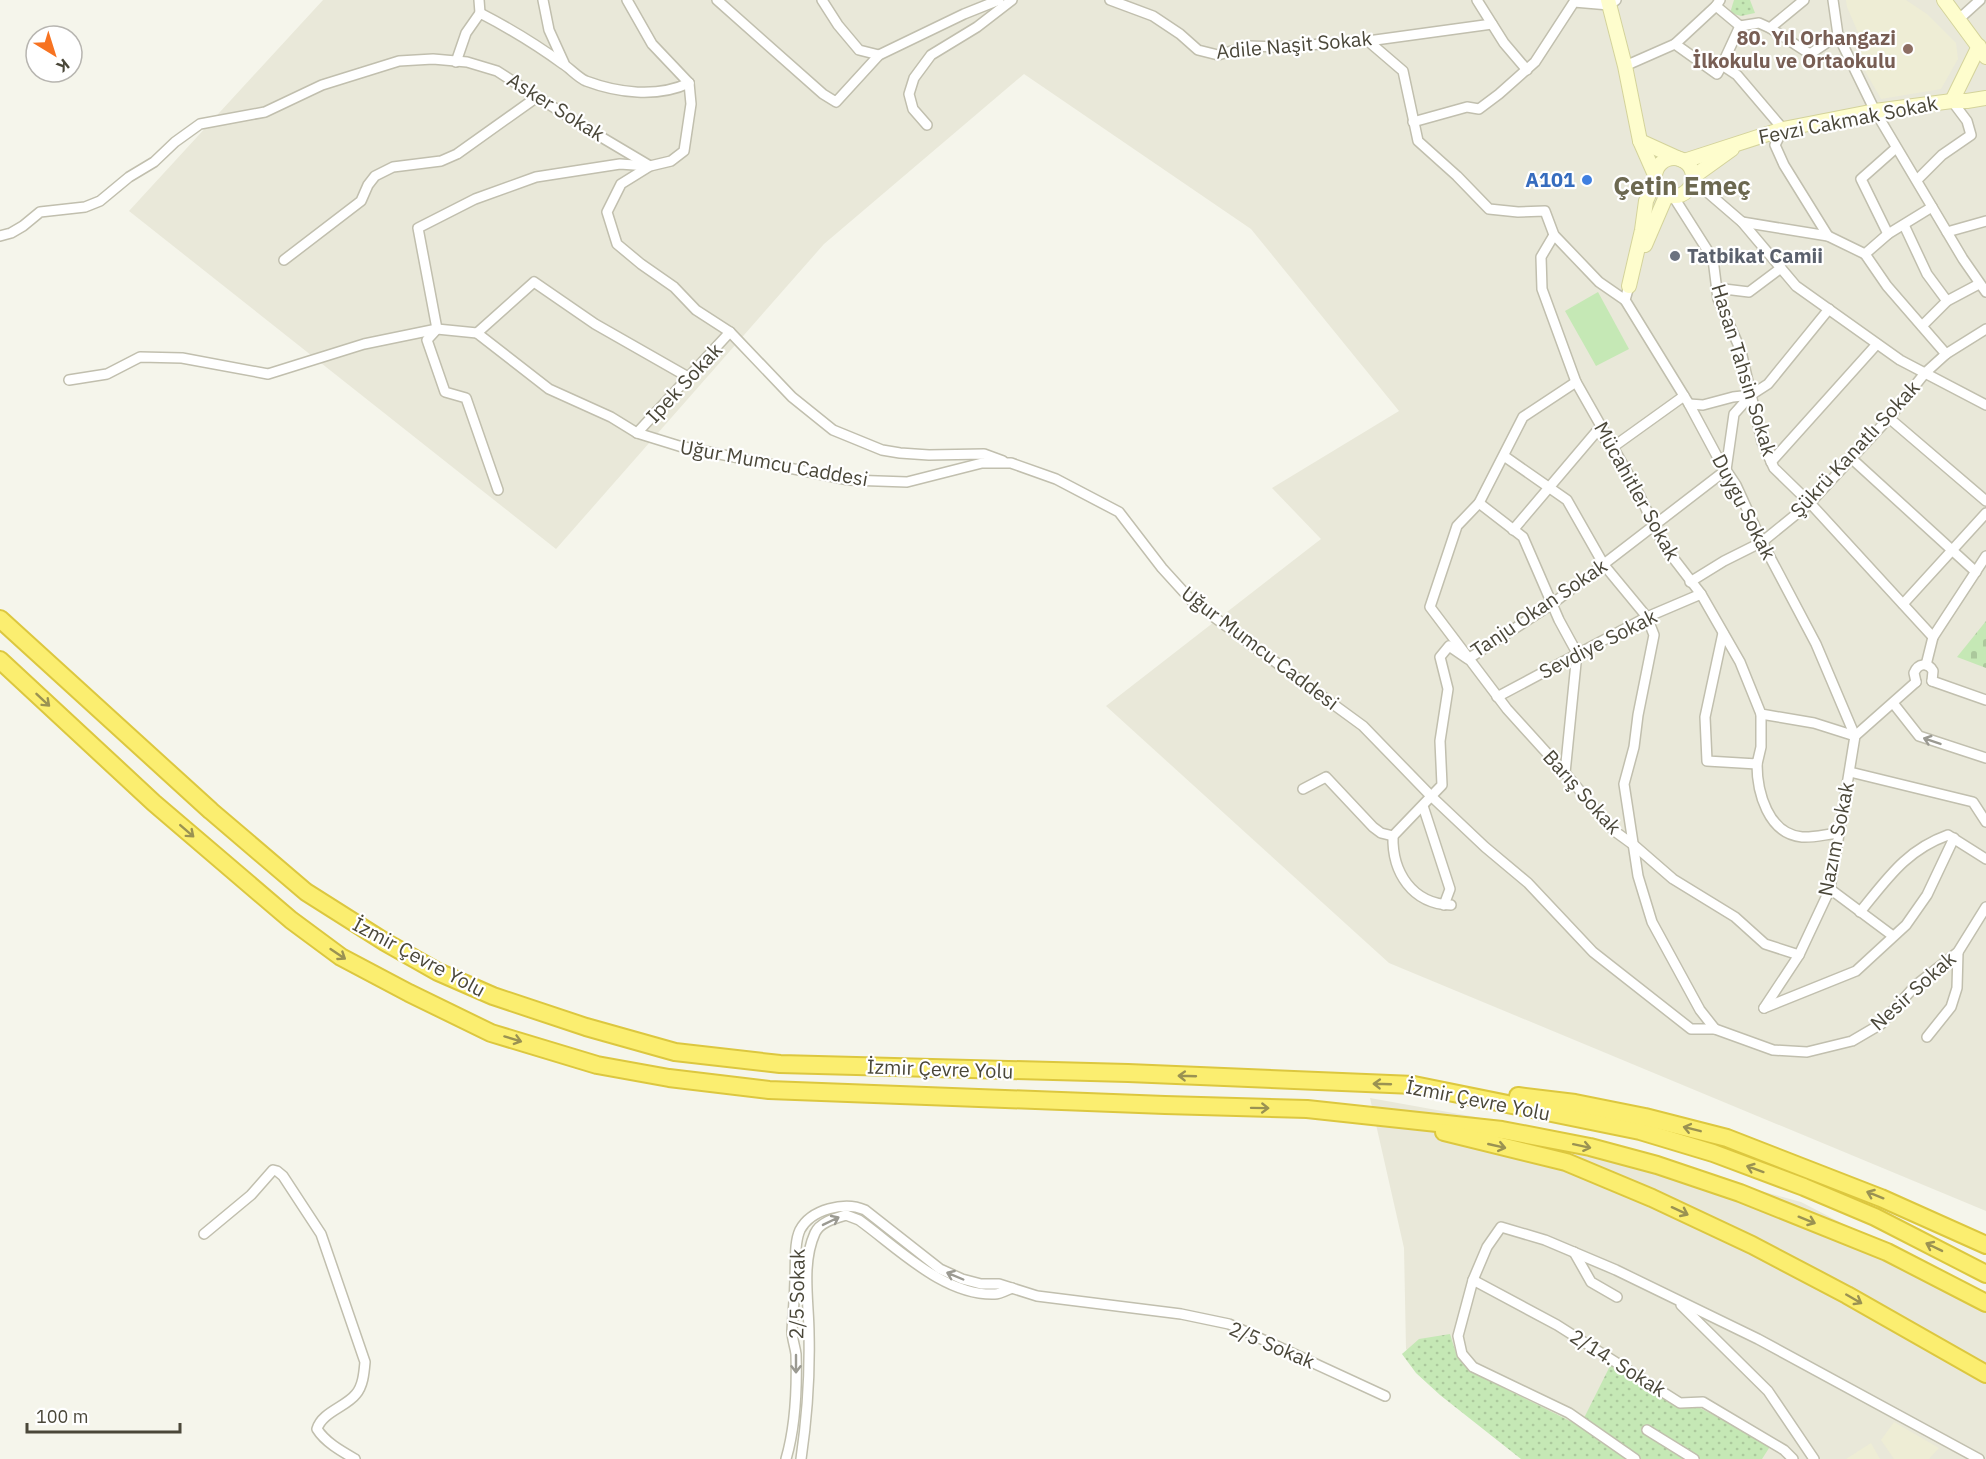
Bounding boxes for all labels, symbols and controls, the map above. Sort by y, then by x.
north arrow [24,24,84,84]
street label: Adile Naşit Sokak [1215,24,1373,65]
place label: 80. Yıl Orhangazi İlkokulu ve Ortaokulu [1693,24,1896,74]
marker: 80. Yıl Orhangazi İlkokulu ve Ortaokulu [1901,42,1915,56]
text: K [53,55,74,77]
street label: Asker Sokak [502,66,611,147]
street label: Fevzi Cakmak Sokak [1756,89,1940,150]
place label: A101 [1525,166,1575,193]
district label: Çetin Emeç [1613,168,1751,202]
marker: A101 [1580,173,1594,187]
place label: Tatbikat Camii [1687,242,1823,269]
marker: Tatbikat Camii [1668,249,1682,263]
street label: Hasan Tahsin Sokak [1705,280,1784,460]
street label: Ipek Sokak [640,336,728,429]
street label: Şükrü Kanatlı Sokak [1784,374,1926,523]
street label: Mücahitler Sokak [1588,417,1687,565]
street label: Uğur Mumcu Caddesi [678,433,870,492]
street label: Duygu Sokak [1706,449,1783,565]
street label: Tanju Okan Sokak [1465,552,1613,663]
street label: Uğur Mumcu Caddesi [1176,579,1345,716]
street label: Sevdiye Sokak [1534,602,1662,685]
one-way arrow [35,693,50,707]
one-way arrow [1923,734,1942,745]
street label: Barış Sokak [1537,744,1628,840]
street label: Nazım Sokak [1811,779,1860,898]
one-way arrow [179,824,194,838]
street label: İzmir Çevre Yolu [348,910,490,1003]
street label: Nesir Sokak [1864,945,1962,1036]
one-way arrow [330,948,346,960]
one-way arrow [503,1034,522,1045]
street label: İzmir Çevre Yolu [866,1052,1014,1085]
one-way arrow [1178,1070,1198,1081]
street label: İzmir Çevre Yolu [1404,1072,1553,1127]
one-way arrow [1373,1078,1393,1089]
one-way arrow [1249,1102,1269,1113]
one-way arrow [1683,1122,1702,1134]
one-way arrow [1487,1140,1506,1152]
one-way arrow [1572,1141,1592,1152]
one-way arrow [1747,1163,1765,1174]
one-way arrow [1866,1189,1885,1200]
one-way arrow [1671,1205,1689,1217]
one-way arrow [821,1215,839,1227]
one-way arrow [1797,1215,1816,1226]
one-way arrow [1926,1240,1944,1252]
street label: 2/5 Sokak [782,1248,811,1340]
one-way arrow [947,1270,965,1281]
one-way arrow [1845,1294,1862,1306]
street label: 2/5 Sokak [1225,1314,1320,1375]
street label: 2/14. Sokak [1565,1322,1672,1403]
one-way arrow [790,1353,802,1373]
scale bar [27,1396,180,1434]
text: 100 m [36,1405,88,1428]

